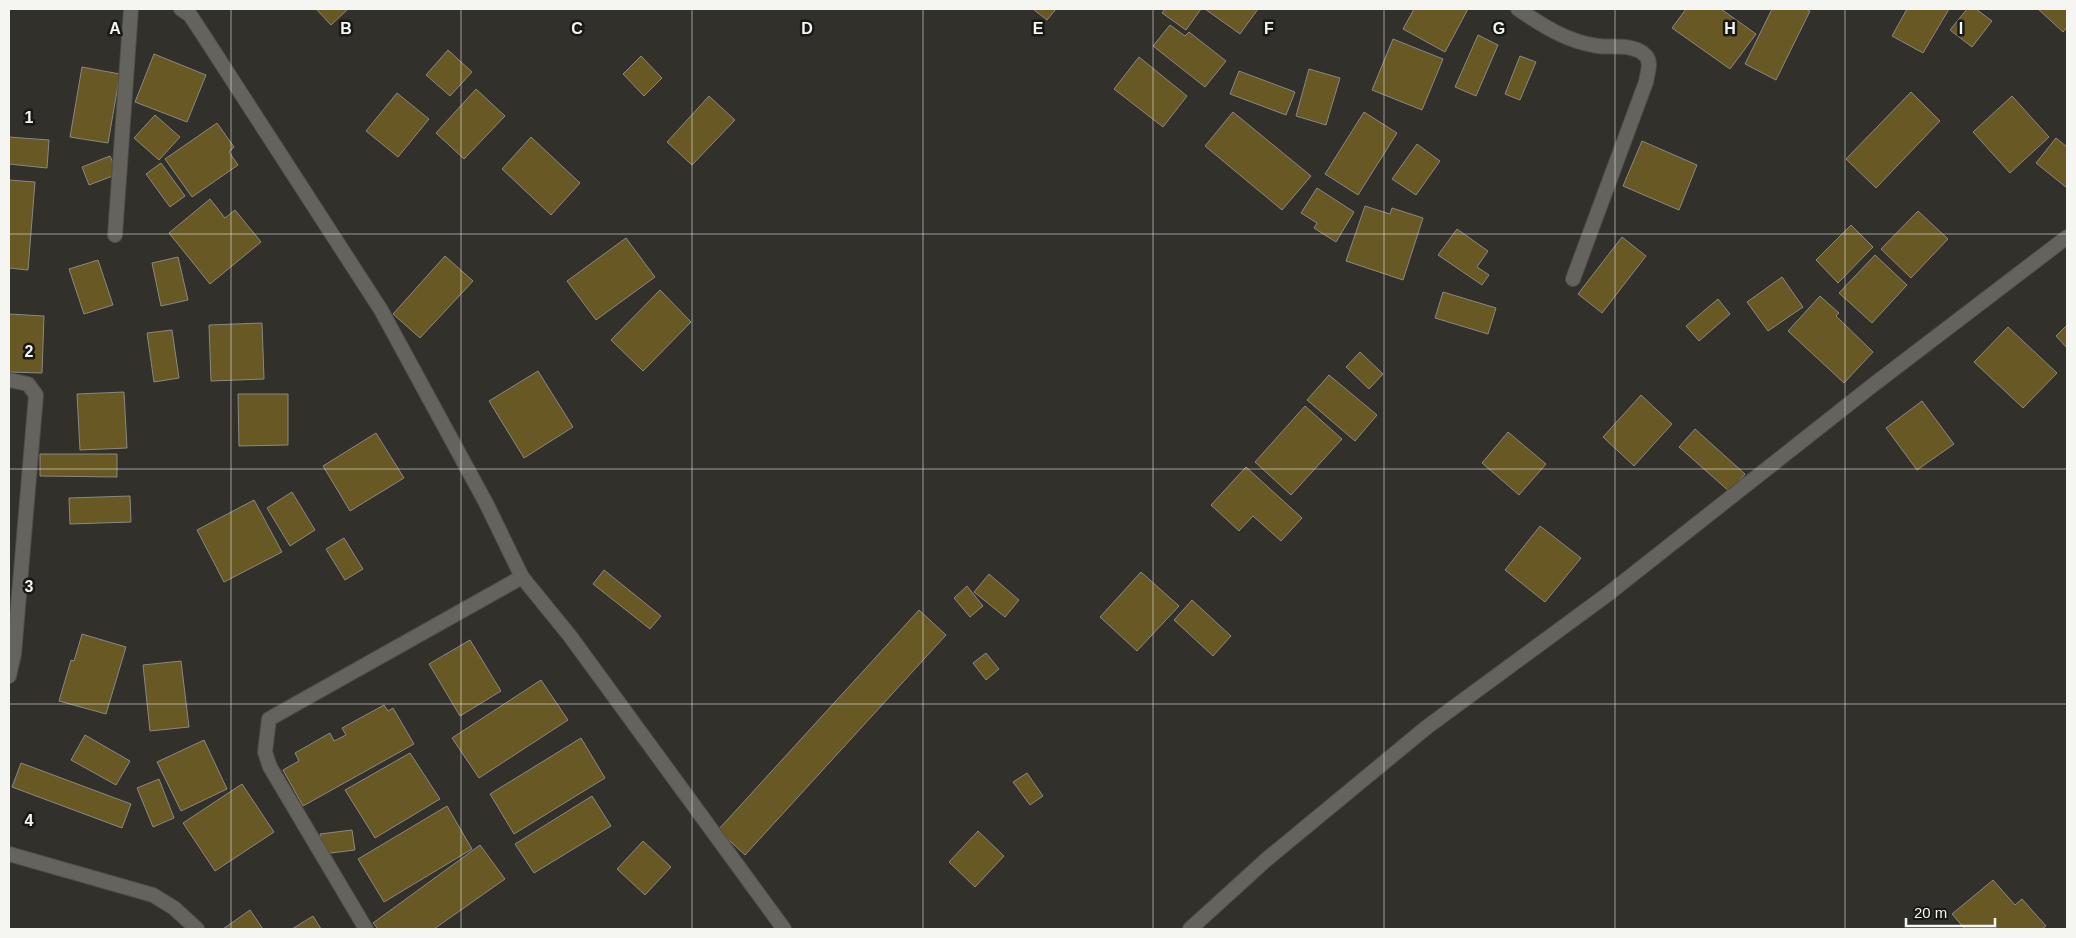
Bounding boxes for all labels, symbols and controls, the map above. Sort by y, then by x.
text: A [109,20,121,37]
text: B [340,20,352,37]
text: C [571,20,583,37]
text: D [801,20,813,37]
text: E [1033,20,1044,37]
text: F [1264,20,1274,37]
text: G [1493,20,1505,37]
text: H [1724,20,1736,37]
text: I [1959,20,1963,37]
text: 1 [25,109,34,126]
text: 2 [25,343,34,360]
text: 3 [25,578,34,595]
text: 4 [25,812,34,829]
scale bar [1906,896,1995,928]
text: 20 m [1914,904,1947,921]

